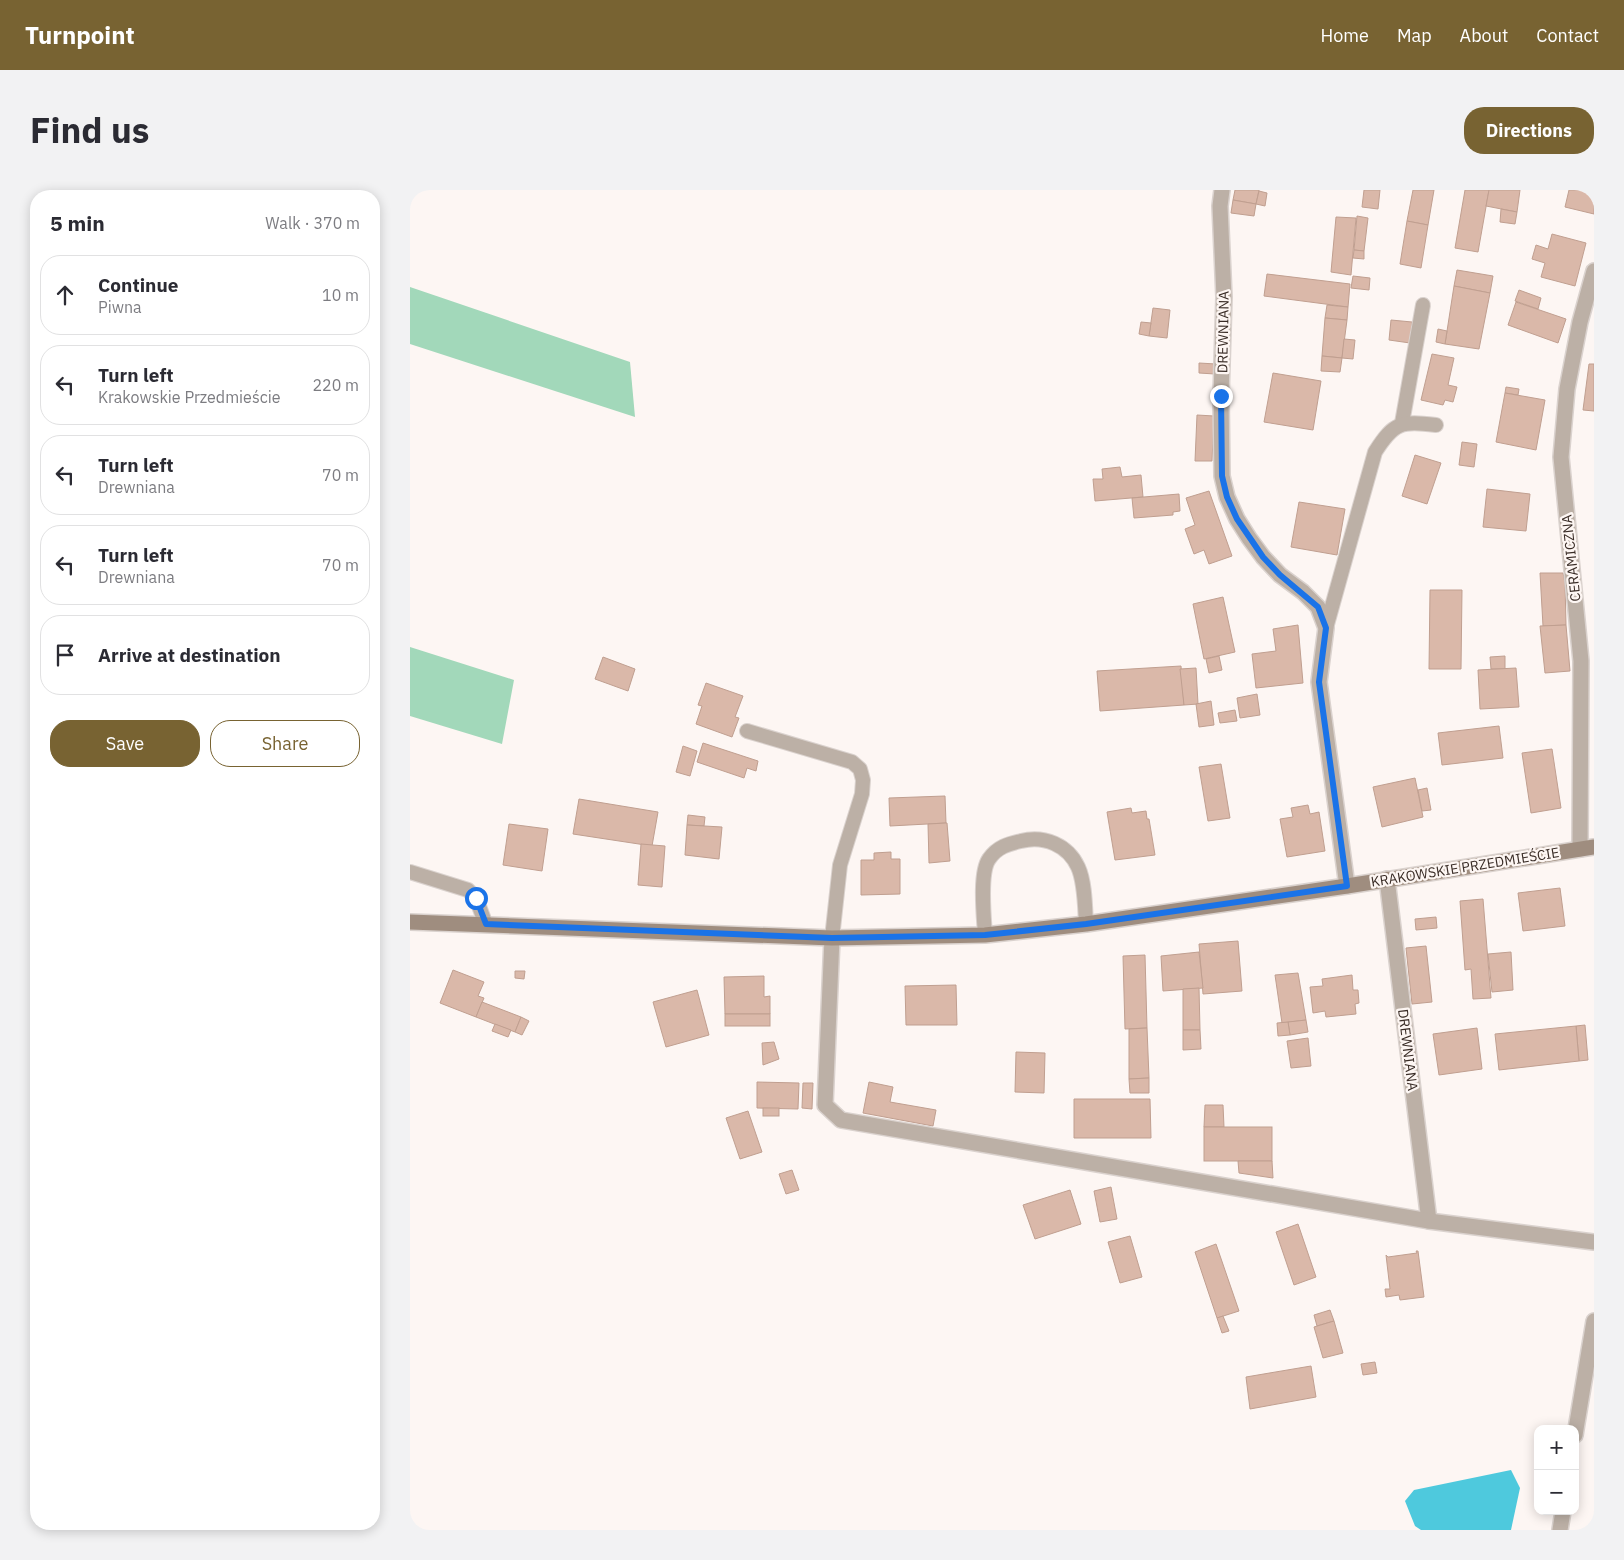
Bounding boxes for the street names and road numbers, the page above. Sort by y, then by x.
street label: DREWNIANA [1213,291,1233,373]
street label: CERAMICZNA [1557,514,1585,602]
street label: KRAKOWSKIE PRZEDMIEŚCIE [1369,842,1561,891]
street label: DREWNIANA [1394,1008,1422,1092]

